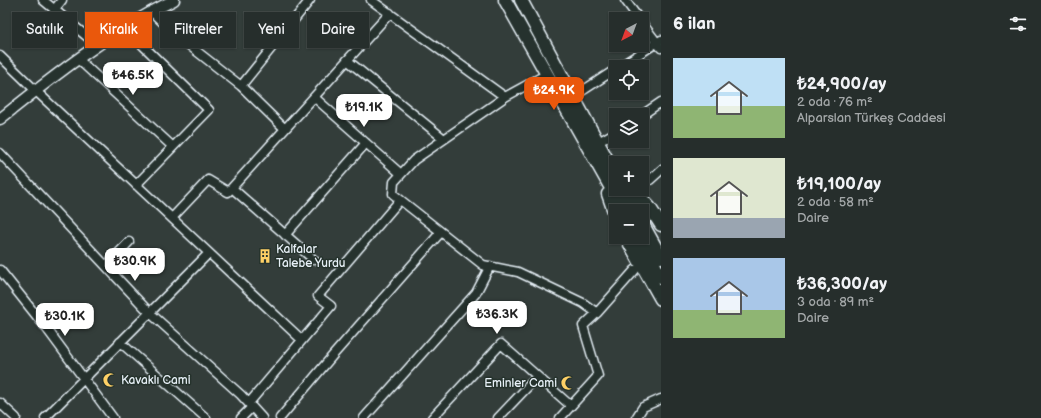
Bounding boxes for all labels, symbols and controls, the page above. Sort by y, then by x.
chip: Satılık [12,12,77,48]
chip: Kiralık [85,12,152,48]
chip: Filtreler [160,12,236,48]
chip: Yeni [244,12,299,48]
chip: Daire [307,12,369,48]
north arrow [609,12,649,52]
map controls [609,12,649,244]
icon: filters [1007,13,1029,35]
text: 6 ilan [673,14,716,34]
button: locate [609,60,649,100]
pin: ₺46.5K [100,62,166,96]
text: ₺46.5K [112,67,154,83]
icon: home [705,74,753,122]
text: ₺24,900/ay [797,74,886,94]
pin: ₺24.9K [521,77,587,111]
text: ₺24.9K [533,82,575,98]
pin: ₺19.1K [331,94,397,128]
text: 2 oda · 76 m² [797,94,873,110]
text: ₺19.1K [345,99,383,115]
button: layers [609,108,649,148]
text: Alparslan Türkeş Caddesi [797,110,946,126]
button: + [609,156,649,196]
icon: home [705,174,753,222]
text: ₺19,100/ay [797,174,881,194]
text: 2 oda · 58 m² [797,194,874,210]
button: − [609,204,649,244]
text: Daire [797,210,829,226]
place label: Kalfalar Talebe Yurdu [276,242,346,271]
pin: ₺30.9K [102,248,168,282]
building icon: Kalfalar Talebe Yurdu [257,248,273,264]
text: ₺30.9K [114,253,156,269]
icon: home [705,274,753,322]
text: ₺36,300/ay [797,274,887,294]
text: 3 oda · 89 m² [797,294,874,310]
pin: ₺36.3K [464,301,530,335]
pin: ₺30.1K [32,303,98,337]
text: ₺36.3K [476,306,518,322]
text: ₺30.1K [45,308,85,324]
text: Daire [797,310,829,326]
mosque icon: Kavaklı Cami [102,372,118,388]
place label: Kavaklı Cami [121,373,191,388]
mosque icon: Eminler Cami [560,375,576,391]
place label: Eminler Cami [484,376,557,391]

